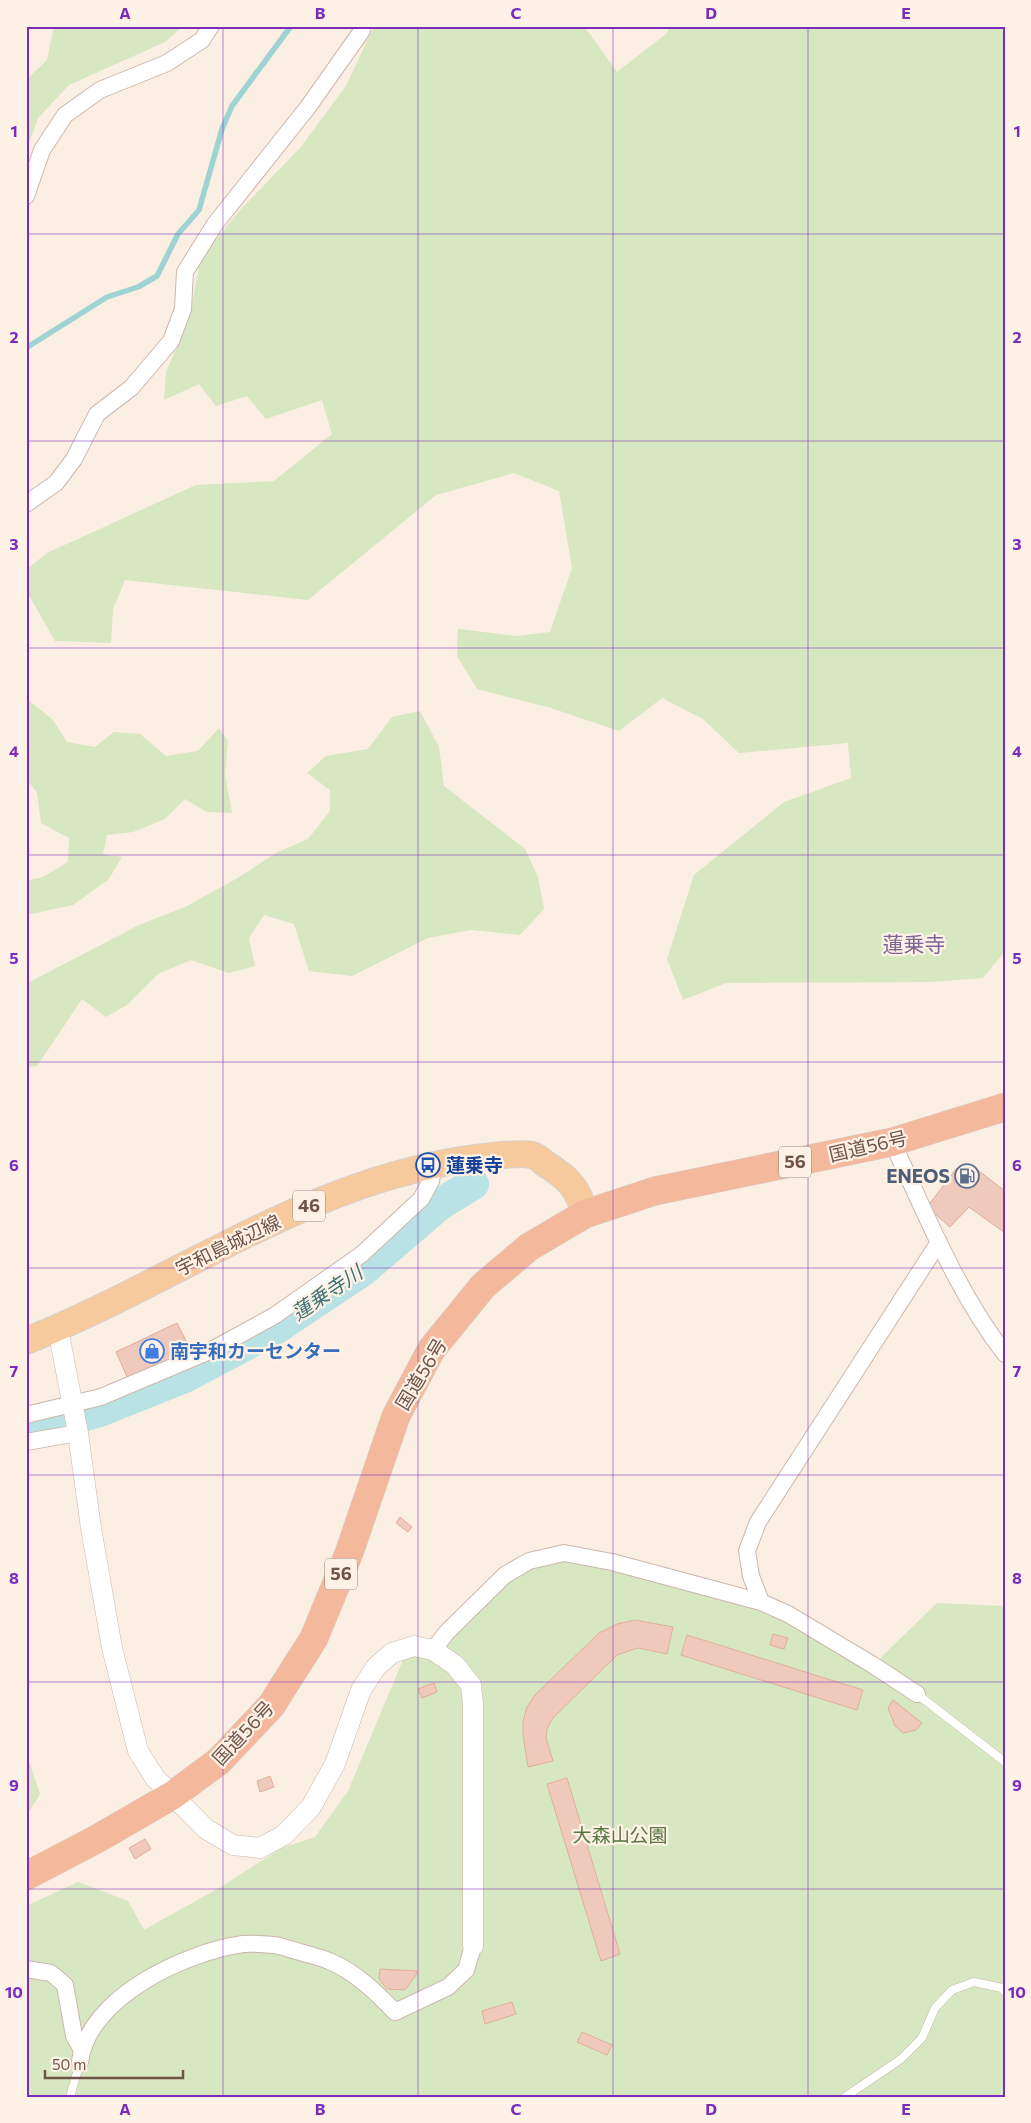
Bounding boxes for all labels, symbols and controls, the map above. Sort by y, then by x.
text: A [119,3,131,22]
text: B [315,3,326,22]
text: C [511,3,522,22]
text: D [705,3,717,22]
text: E [901,3,911,22]
text: 1 [10,121,18,140]
text: 1 [1013,121,1021,140]
text: 2 [9,327,19,346]
text: 2 [1012,327,1022,346]
text: 3 [9,534,19,553]
text: 3 [1012,534,1022,553]
text: 4 [9,741,19,760]
text: 4 [1012,741,1022,760]
district label: 蓮乗寺 [883,931,946,956]
text: 5 [9,948,19,967]
text: 5 [1012,948,1022,967]
street label: 国道56号 [827,1125,909,1166]
road number: 56 [779,1146,811,1178]
bus stop icon: 蓮乗寺 [415,1152,441,1178]
place label: 蓮乗寺 [446,1153,503,1176]
text: 6 [9,1155,19,1174]
text: 6 [1012,1155,1022,1174]
fuel station icon: ENEOS [954,1163,980,1189]
place label: ENEOS [886,1164,950,1187]
road number: 46 [293,1190,325,1222]
street label: 宇和島城辺線 [172,1209,284,1280]
water label: 蓮乗寺川 [287,1259,368,1324]
street label: 国道56号 [390,1334,451,1414]
shop icon: 南宇和カーセンター [139,1338,165,1364]
place label: 南宇和カーセンター [170,1339,341,1362]
text: 7 [10,1361,19,1380]
text: 7 [1013,1361,1022,1380]
road number: 56 [325,1558,357,1590]
text: 8 [9,1568,19,1587]
text: 8 [1012,1568,1022,1587]
street label: 国道56号 [207,1696,278,1770]
text: 9 [9,1775,19,1794]
text: 9 [1012,1775,1022,1794]
park label: 大森山公園 [572,1823,668,1846]
text: 10 [5,1982,23,2001]
text: 10 [1008,1982,1026,2001]
scale bar [45,2048,182,2080]
text: 50 m [52,2055,86,2073]
text: A [119,2099,131,2118]
text: B [315,2099,326,2118]
text: C [511,2099,522,2118]
text: D [705,2099,717,2118]
text: E [901,2099,911,2118]

